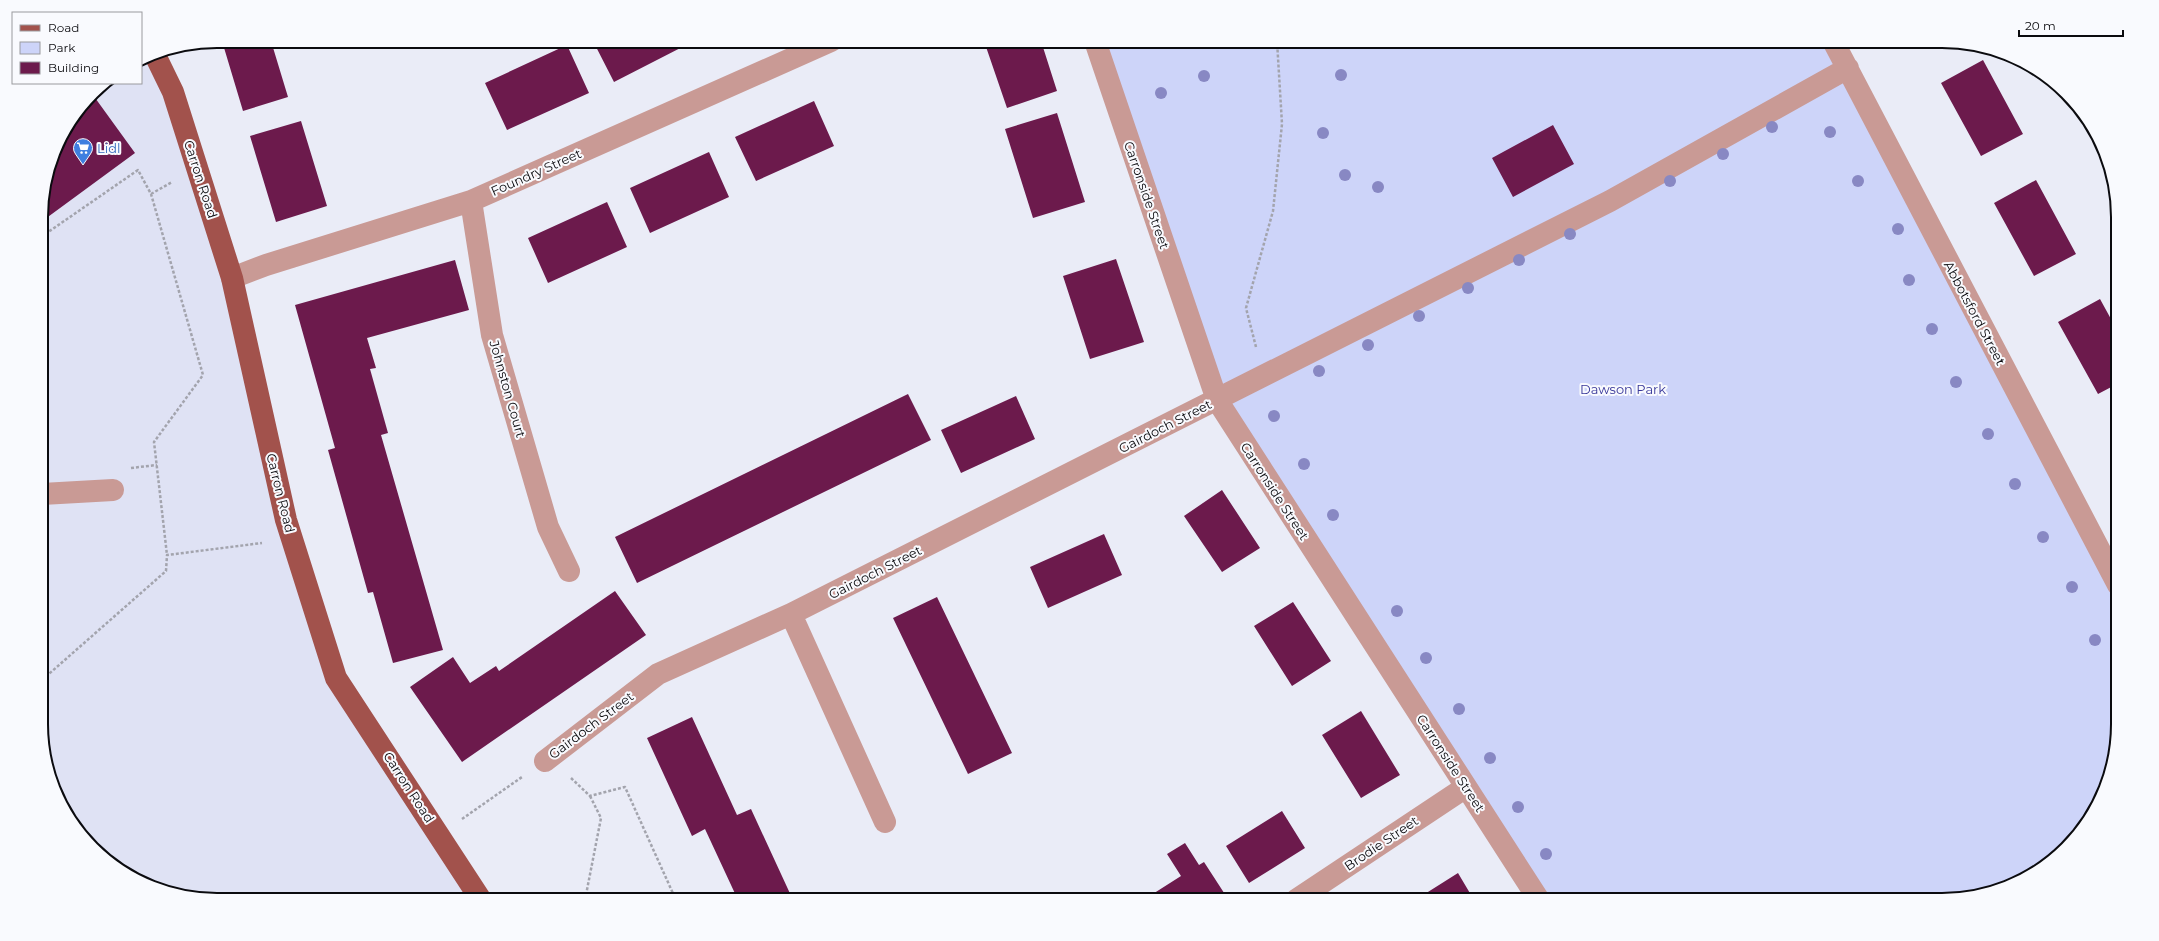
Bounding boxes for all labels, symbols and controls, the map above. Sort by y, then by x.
legend [12,12,142,84]
scale bar [2019,12,2123,38]
text: 20 m [2025,18,2056,33]
text: Road [48,20,79,35]
text: Park [48,40,76,55]
text: Building [48,60,99,75]
supermarket icon: Lidl [72,137,94,165]
street label: Carron Road [181,138,221,220]
street label: Carronside Street [1121,139,1173,251]
place label: Lidl [97,140,120,156]
street label: Foundry Street [488,145,584,199]
street label: Abbotsford Street [1941,258,2009,368]
street label: Johnston Court [486,338,530,439]
park label: Dawson Park [1580,381,1666,397]
street label: Gairdoch Street [1116,396,1214,456]
street label: Carronside Street [1237,439,1313,543]
street label: Carron Road [263,452,299,534]
street label: Gairdoch Street [826,542,924,602]
street label: Gairdoch Street [545,688,637,762]
street label: Carronside Street [1413,711,1489,815]
street label: Carron Road [380,749,438,825]
street label: Brodie Street [1341,812,1421,874]

